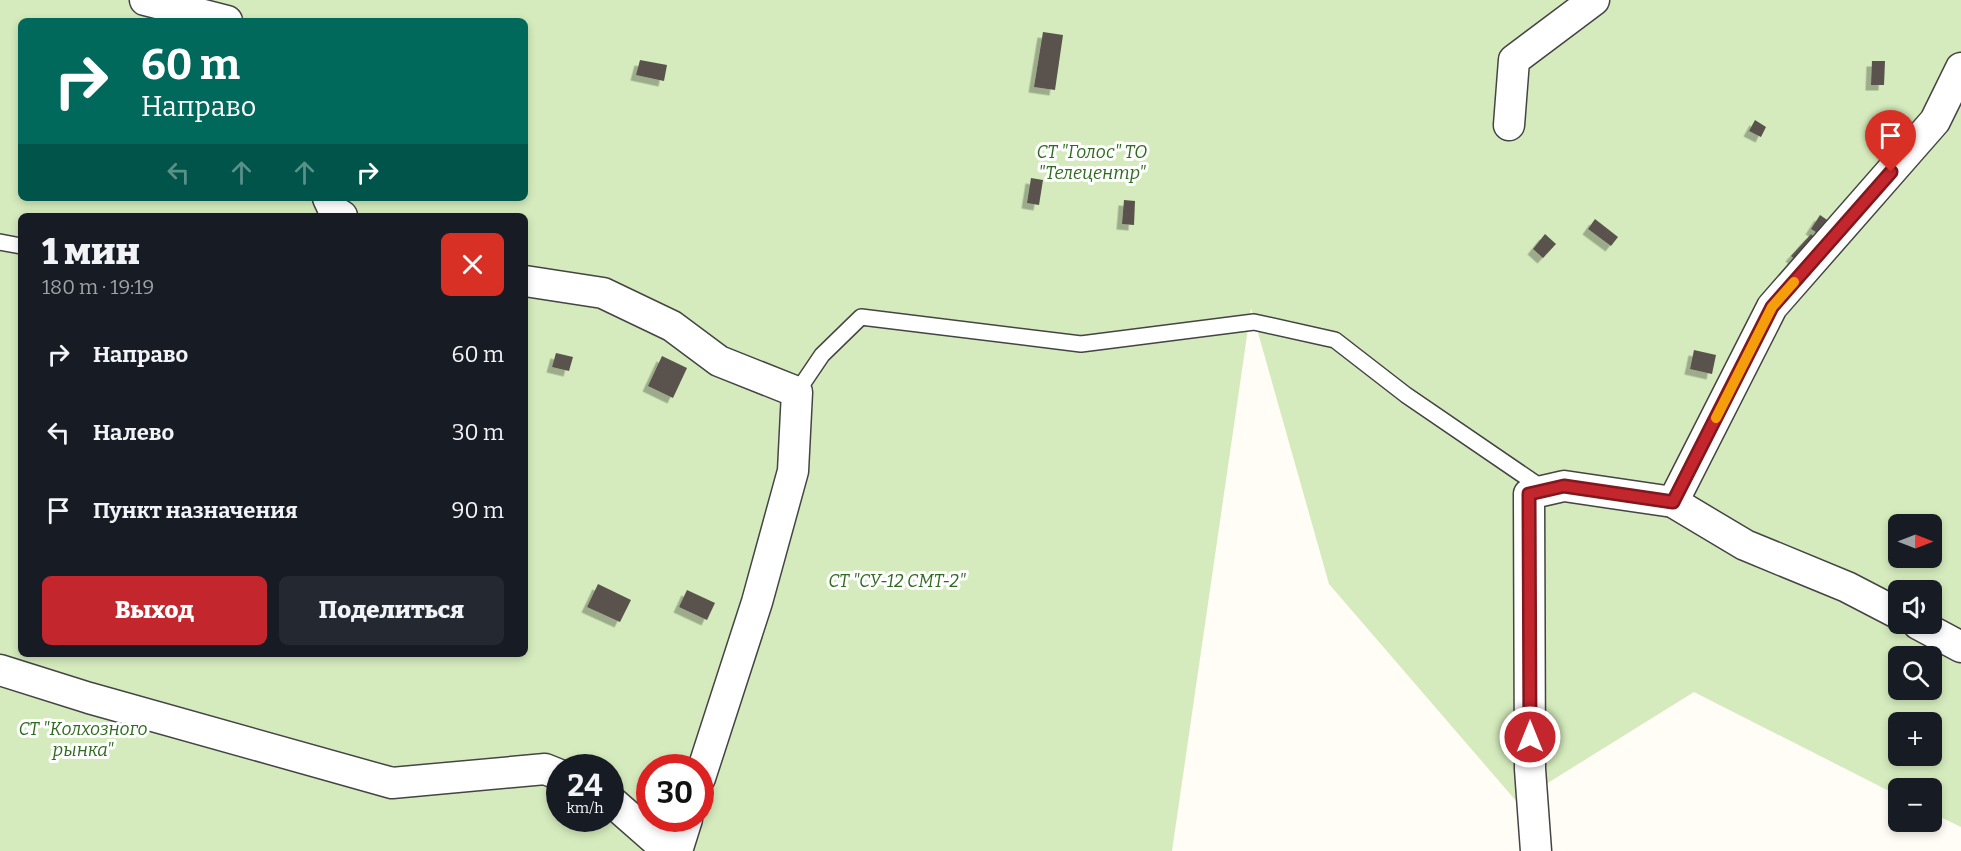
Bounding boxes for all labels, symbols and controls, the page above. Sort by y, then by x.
text: 60 m [141,40,240,90]
icon: right [42,42,120,120]
text: Направо [141,91,256,123]
pin [1865,110,1916,172]
icon: arrive [1874,119,1907,152]
park label: СТ "Голос" ТО "Телецентр" [1037,141,1147,184]
icon: left [162,156,195,189]
icon: ahead [225,156,258,189]
icon: ahead [288,156,321,189]
icon: right [351,156,384,189]
text: 1 мин [42,230,140,274]
button: close [441,233,504,296]
text: 180 m · 19:19 [42,275,154,299]
icon: right [42,338,75,371]
text: Направо [93,341,188,368]
text: 60 m [452,341,504,368]
icon: left [42,416,75,449]
text: Налево [93,419,174,446]
text: 30 m [452,419,504,446]
icon: arrive [42,494,75,527]
text: Пункт назначения [93,497,298,524]
text: 90 m [452,497,504,524]
north arrow [1888,514,1942,568]
map controls [1888,514,1942,832]
park label: СТ "СУ-12 СМТ-2" [828,570,966,592]
button: Выход [42,576,267,645]
button: Поделиться [279,576,504,645]
button: sound [1888,580,1942,634]
button: search [1888,646,1942,700]
position arrow [1498,705,1562,769]
button: + [1888,712,1942,766]
park label: СТ "Колхозного рынка" [18,718,148,761]
speed limit sign: 30 [636,754,714,832]
text: 24 [567,768,603,804]
button: − [1888,778,1942,832]
text: km/h [566,799,604,817]

